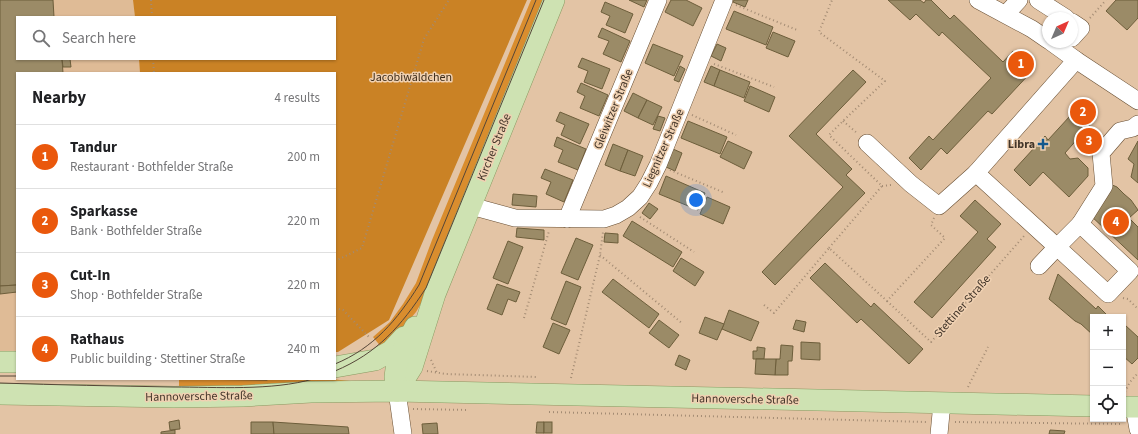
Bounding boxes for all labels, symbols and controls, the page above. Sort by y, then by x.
north arrow [1042,12,1078,48]
search box [16,16,336,60]
icon: search [30,27,52,49]
text: Search here [62,28,136,49]
pin: 1 [1008,49,1034,79]
street label: Gleiwitzer Straße [590,66,637,152]
park label: Jacobiwäldchen [370,69,452,86]
text: Nearby [32,86,86,110]
text: 4 results [275,89,320,107]
pin: 2 [1070,97,1096,127]
street label: Liegnitzer Straße [638,106,688,190]
street label: Kircher Straße [473,111,516,183]
pin: 3 [1076,126,1102,156]
place label: Libra [1008,136,1035,153]
text: Tandur [70,137,117,158]
marker: Libra [1038,139,1048,149]
text: 1 [42,148,48,166]
text: 200 m [287,148,320,166]
text: Restaurant · Bothfelder Straße [70,158,233,176]
your location [686,190,706,210]
text: Sparkasse [70,201,138,222]
pin: 4 [1103,207,1129,237]
text: 2 [42,212,48,230]
text: 220 m [287,212,320,230]
text: Bank · Bothfelder Straße [70,222,202,240]
text: Cut-In [70,265,110,286]
street label: Stettiner Straße [930,271,995,342]
text: 3 [42,276,48,294]
text: 220 m [287,276,320,294]
text: Shop · Bothfelder Straße [70,286,203,304]
map controls [1090,314,1126,422]
button: + [1090,314,1126,350]
text: Rathaus [70,329,124,350]
text: 4 [42,340,48,358]
text: 240 m [287,340,320,358]
text: Public building · Stettiner Straße [70,350,245,368]
button: − [1090,350,1126,386]
button: locate [1090,386,1126,422]
street label: Hannoversche Straße [145,387,253,406]
street label: Hannoversche Straße [691,390,799,409]

